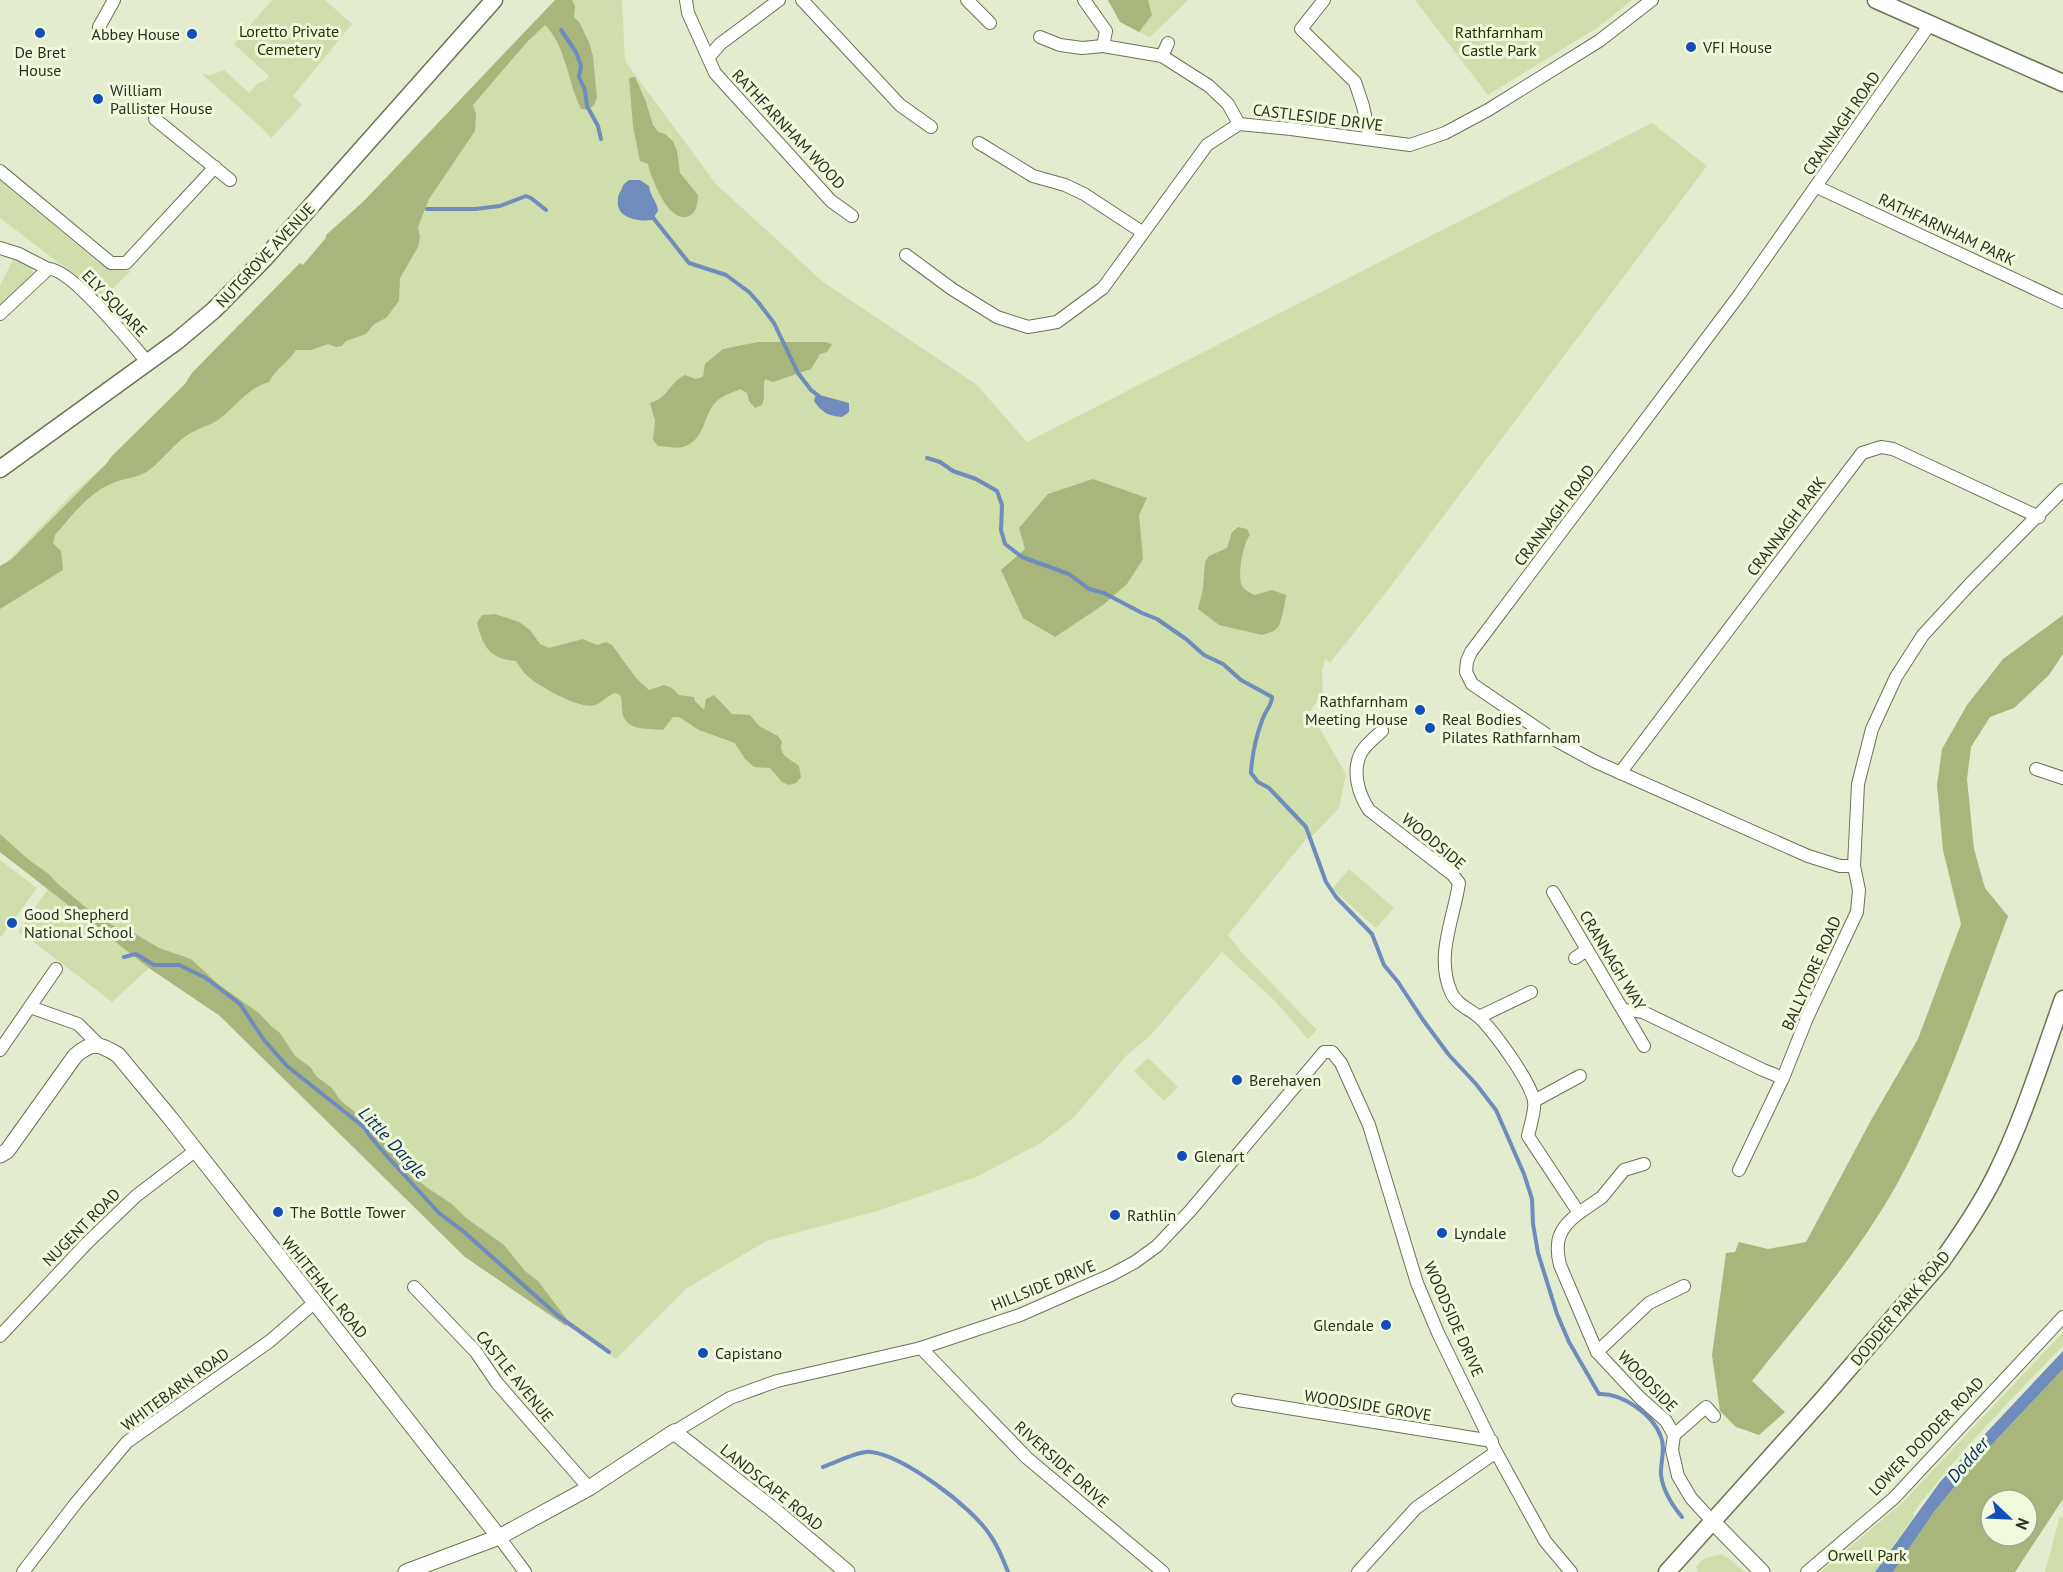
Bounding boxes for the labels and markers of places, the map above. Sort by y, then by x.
place label: Abbey House [92,24,180,44]
marker: De Bret House [33,26,47,40]
marker: Abbey House [185,27,199,41]
place label: VFI House [1702,37,1772,57]
marker: VFI House [1684,40,1698,54]
place label: De Bret House [14,42,66,80]
place label: William Pallister House [110,80,213,118]
marker: William Pallister House [91,92,105,106]
place label: Rathfarnham Meeting House [1305,691,1408,729]
marker: Rathfarnham Meeting House [1413,703,1427,717]
place label: Real Bodies Pilates Rathfarnham [1442,709,1581,747]
marker: Real Bodies Pilates Rathfarnham [1423,721,1437,735]
place label: Good Shepherd National School [24,904,133,942]
marker: Good Shepherd National School [5,916,19,930]
place label: Berehaven [1249,1070,1321,1090]
marker: Berehaven [1230,1073,1244,1087]
place label: Glenart [1194,1146,1245,1166]
marker: Glenart [1175,1149,1189,1163]
place label: The Bottle Tower [290,1202,406,1222]
marker: The Bottle Tower [271,1205,285,1219]
place label: Rathlin [1127,1205,1176,1225]
marker: Rathlin [1108,1208,1122,1222]
place label: Lyndale [1454,1223,1506,1243]
marker: Lyndale [1435,1226,1449,1240]
place label: Glendale [1313,1315,1374,1335]
marker: Glendale [1379,1318,1393,1332]
place label: Capistano [715,1343,782,1363]
marker: Capistano [696,1346,710,1360]

